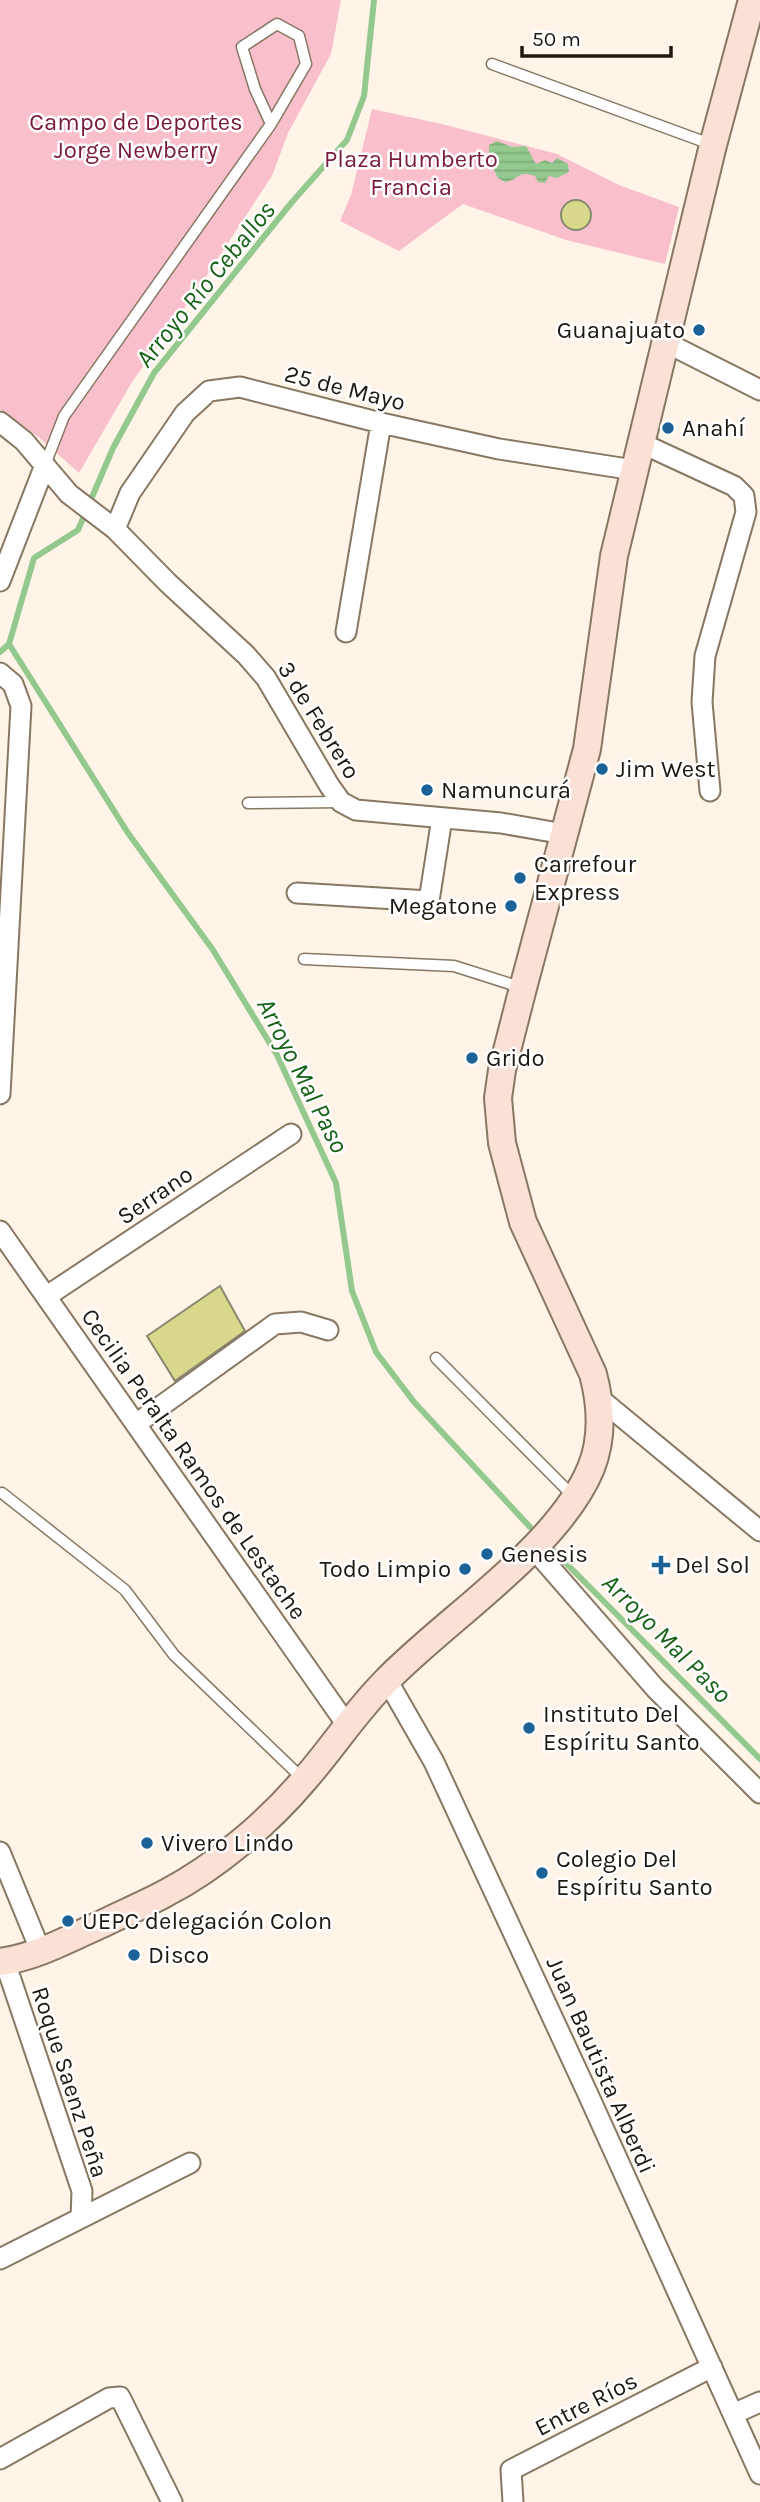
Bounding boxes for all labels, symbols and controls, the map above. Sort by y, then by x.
scale bar [522,14,671,58]
text: 50 m [532,27,581,51]
park label: Campo de Deportes Jorge Newberry [29,108,243,164]
park label: Plaza Humberto Francia [324,145,498,201]
water label: Arroyo Río Ceballos [129,195,282,374]
place label: Guanajuato [557,316,685,344]
marker: Guanajuato [691,322,707,338]
street label: 25 de Mayo [282,360,408,416]
place label: Anahí [682,414,746,442]
marker: Anahí [660,420,676,436]
street label: 3 de Febrero [272,656,366,784]
place label: Jim West [616,755,716,783]
marker: Jim West [594,761,610,777]
place label: Namuncurá [441,776,571,804]
marker: Namuncurá [419,782,435,798]
place label: Carrefour Express [534,850,636,906]
marker: Carrefour Express [512,870,528,886]
place label: Megatone [389,892,497,920]
marker: Megatone [503,898,519,914]
water label: Arroyo Mal Paso [250,992,355,1158]
place label: Grido [486,1044,545,1072]
marker: Grido [464,1050,480,1066]
street label: Serrano [112,1160,198,1230]
street label: Cecilia Peralta Ramos de Lestache [76,1303,312,1625]
place label: Genesis [501,1540,588,1568]
marker: Genesis [479,1546,495,1562]
place label: Del Sol [675,1551,750,1579]
place label: Todo Limpio [320,1555,451,1583]
marker: Del Sol [653,1557,669,1573]
marker: Todo Limpio [457,1561,473,1577]
water label: Arroyo Mal Paso [596,1567,738,1710]
place label: Instituto Del Espíritu Santo [543,1700,700,1756]
marker: Instituto Del Espíritu Santo [521,1720,537,1736]
place label: Vivero Lindo [161,1829,294,1857]
marker: Vivero Lindo [139,1835,155,1851]
place label: Colegio Del Espíritu Santo [556,1845,713,1901]
marker: Colegio Del Espíritu Santo [534,1865,550,1881]
place label: UEPC delegación Colon [82,1907,332,1935]
marker: UEPC delegación Colon [60,1913,76,1929]
place label: Disco [148,1941,209,1969]
marker: Disco [126,1947,142,1963]
street label: Juan Bautista Alberdi [541,1952,661,2178]
street label: Roque Saenz Peña [26,1983,114,2181]
street label: Entre Ríos [530,2366,642,2442]

